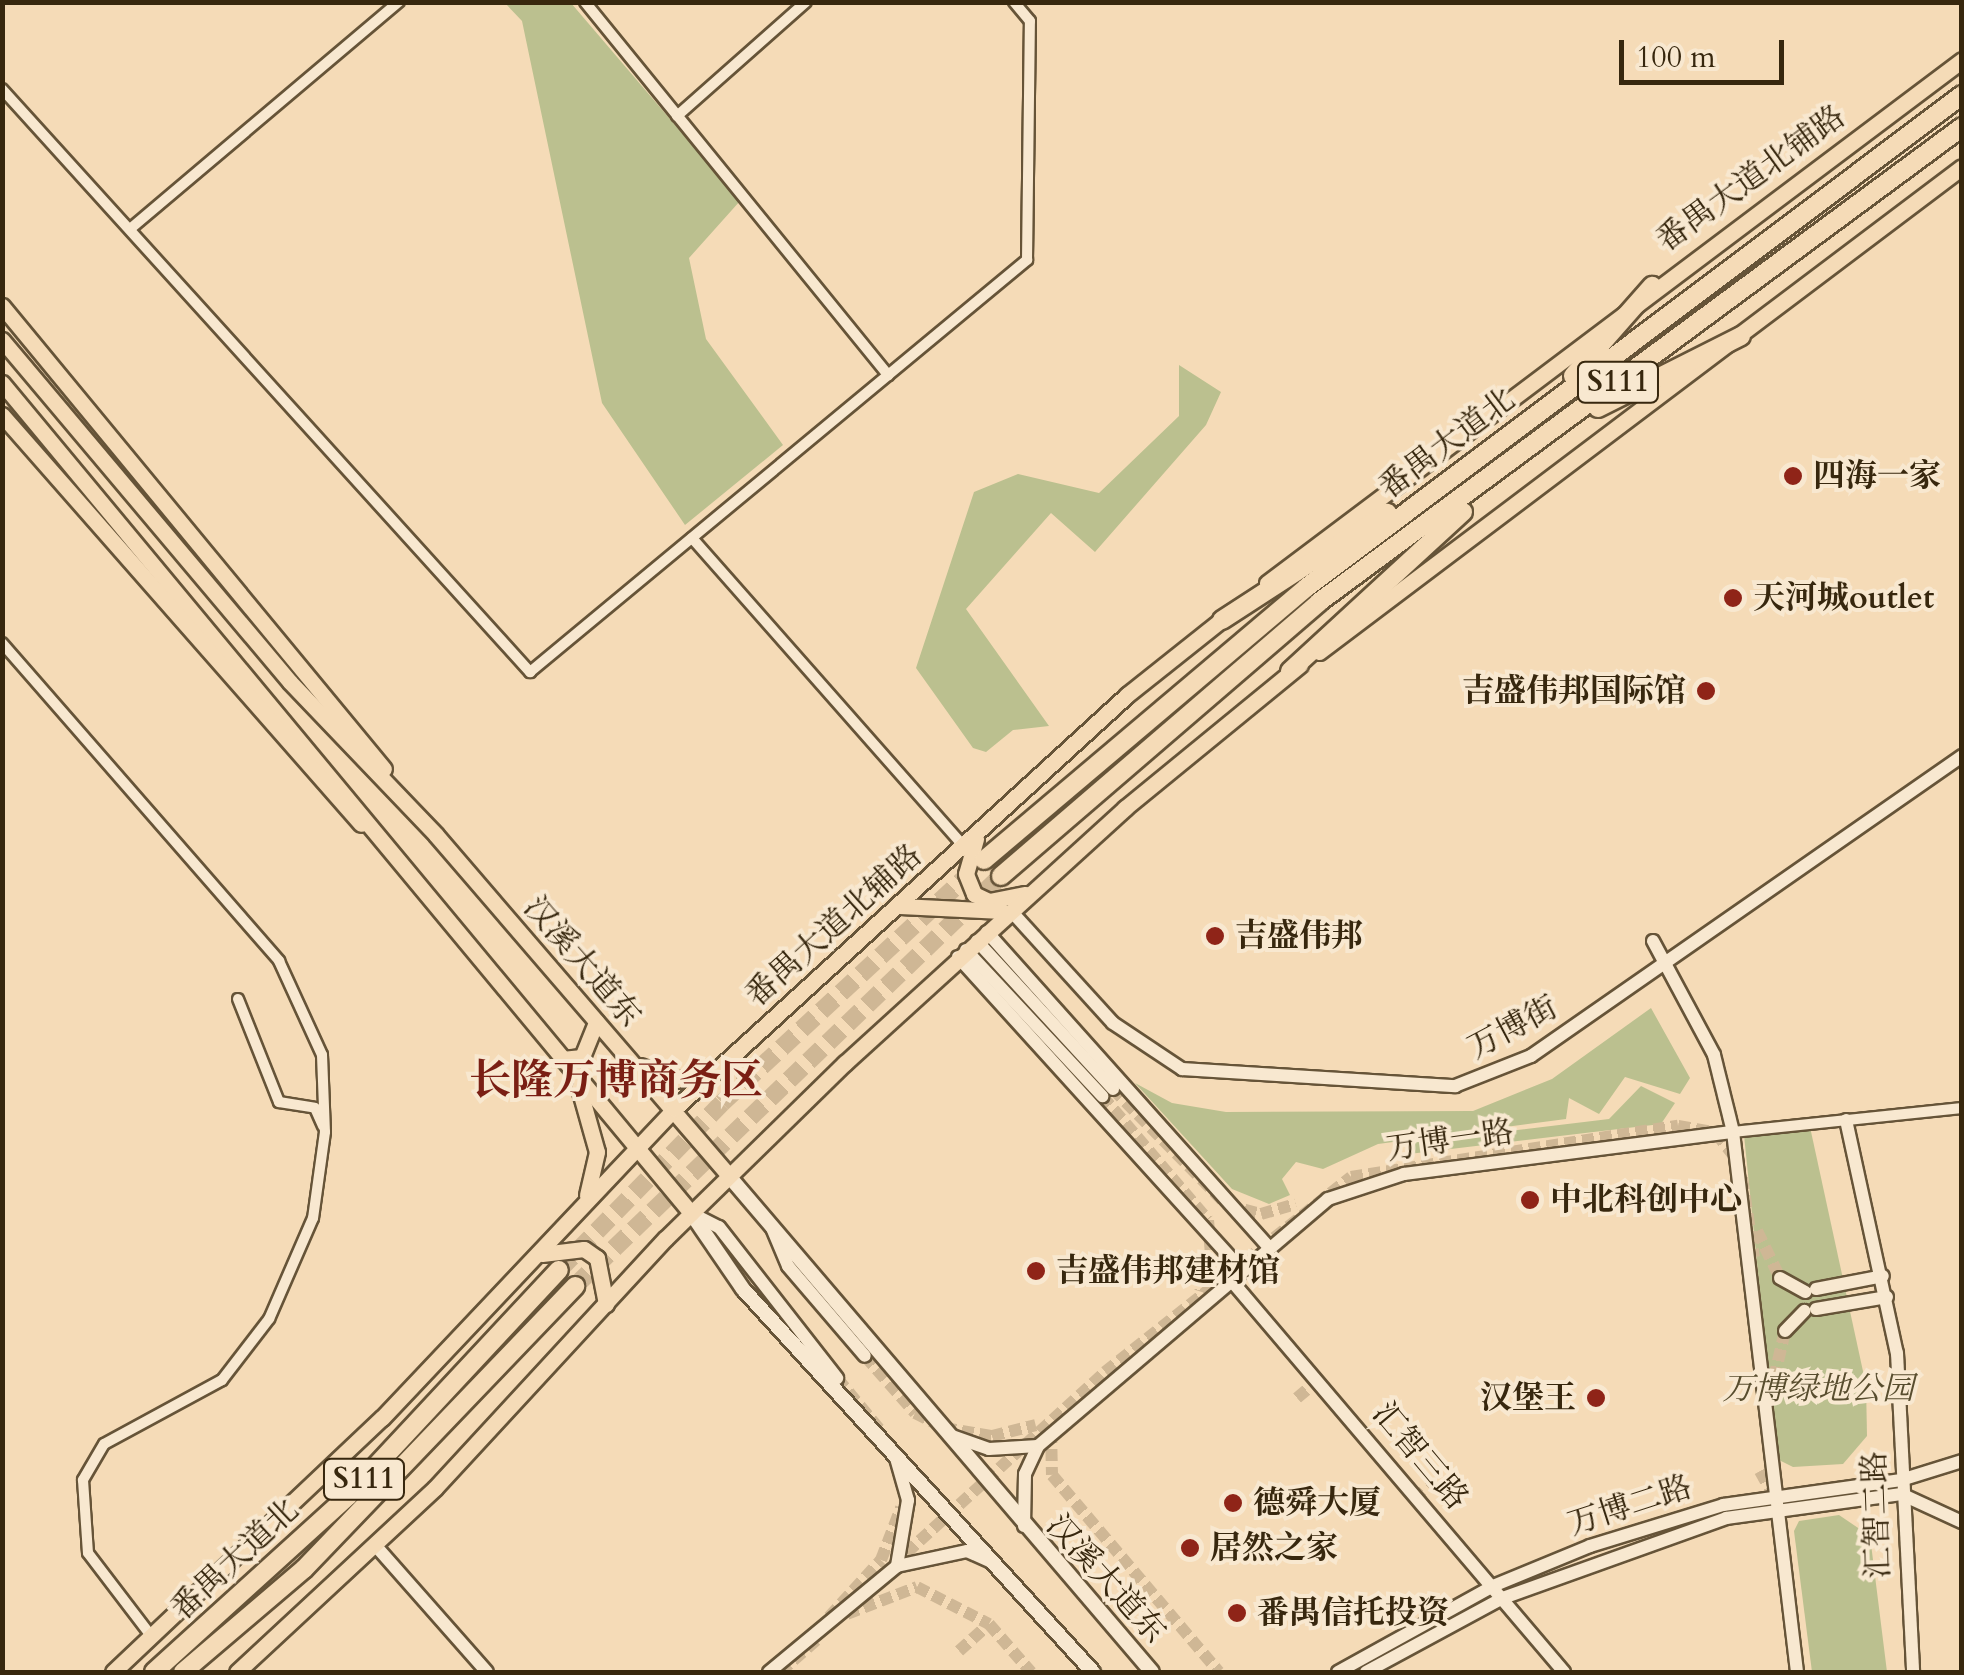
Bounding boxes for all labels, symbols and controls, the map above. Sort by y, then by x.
scale bar [1624,20,1789,82]
text: 100 m [1636,37,1716,78]
street label: 番禺大道北铺路 [1649,98,1853,260]
road number: S111 [1576,357,1660,407]
street label: 番禺大道北 [1372,381,1522,507]
place label: 四海一家 [1813,457,1941,495]
marker: 四海一家 [1782,465,1804,487]
place label: 天河城outlet [1753,579,1934,617]
marker: 天河城outlet [1722,587,1744,609]
place label: 吉盛伟邦国际馆 [1462,672,1686,710]
marker: 吉盛伟邦国际馆 [1695,680,1717,702]
street label: 番禺大道北辅路 [738,837,930,1015]
street label: 汉溪大道东 [515,889,649,1035]
place label: 吉盛伟邦 [1235,917,1363,955]
marker: 吉盛伟邦 [1204,925,1226,947]
street label: 万博街 [1462,989,1564,1067]
district label: 长隆万博商务区 [469,1056,763,1106]
street label: 万博一路 [1384,1113,1516,1169]
place label: 中北科创中心 [1550,1181,1742,1219]
marker: 中北科创中心 [1519,1189,1541,1211]
place label: 吉盛伟邦建材馆 [1056,1252,1280,1290]
marker: 吉盛伟邦建材馆 [1025,1260,1047,1282]
park label: 万博绿地公园 [1722,1370,1914,1408]
place label: 汉堡王 [1480,1379,1576,1417]
marker: 汉堡王 [1585,1387,1607,1409]
street label: 汇智三路 [1364,1395,1476,1517]
street label: 汇智二路 [1856,1450,1898,1580]
road number: S111 [322,1454,406,1504]
street label: 万博二路 [1563,1468,1697,1544]
place label: 德舜大厦 [1253,1484,1381,1522]
street label: 番禺大道北 [163,1491,307,1629]
marker: 德舜大厦 [1222,1492,1244,1514]
street label: 汉溪大道东 [1038,1507,1174,1651]
place label: 居然之家 [1210,1529,1338,1567]
marker: 居然之家 [1179,1537,1201,1559]
place label: 番禺信托投资 [1257,1594,1449,1632]
marker: 番禺信托投资 [1226,1602,1248,1624]

